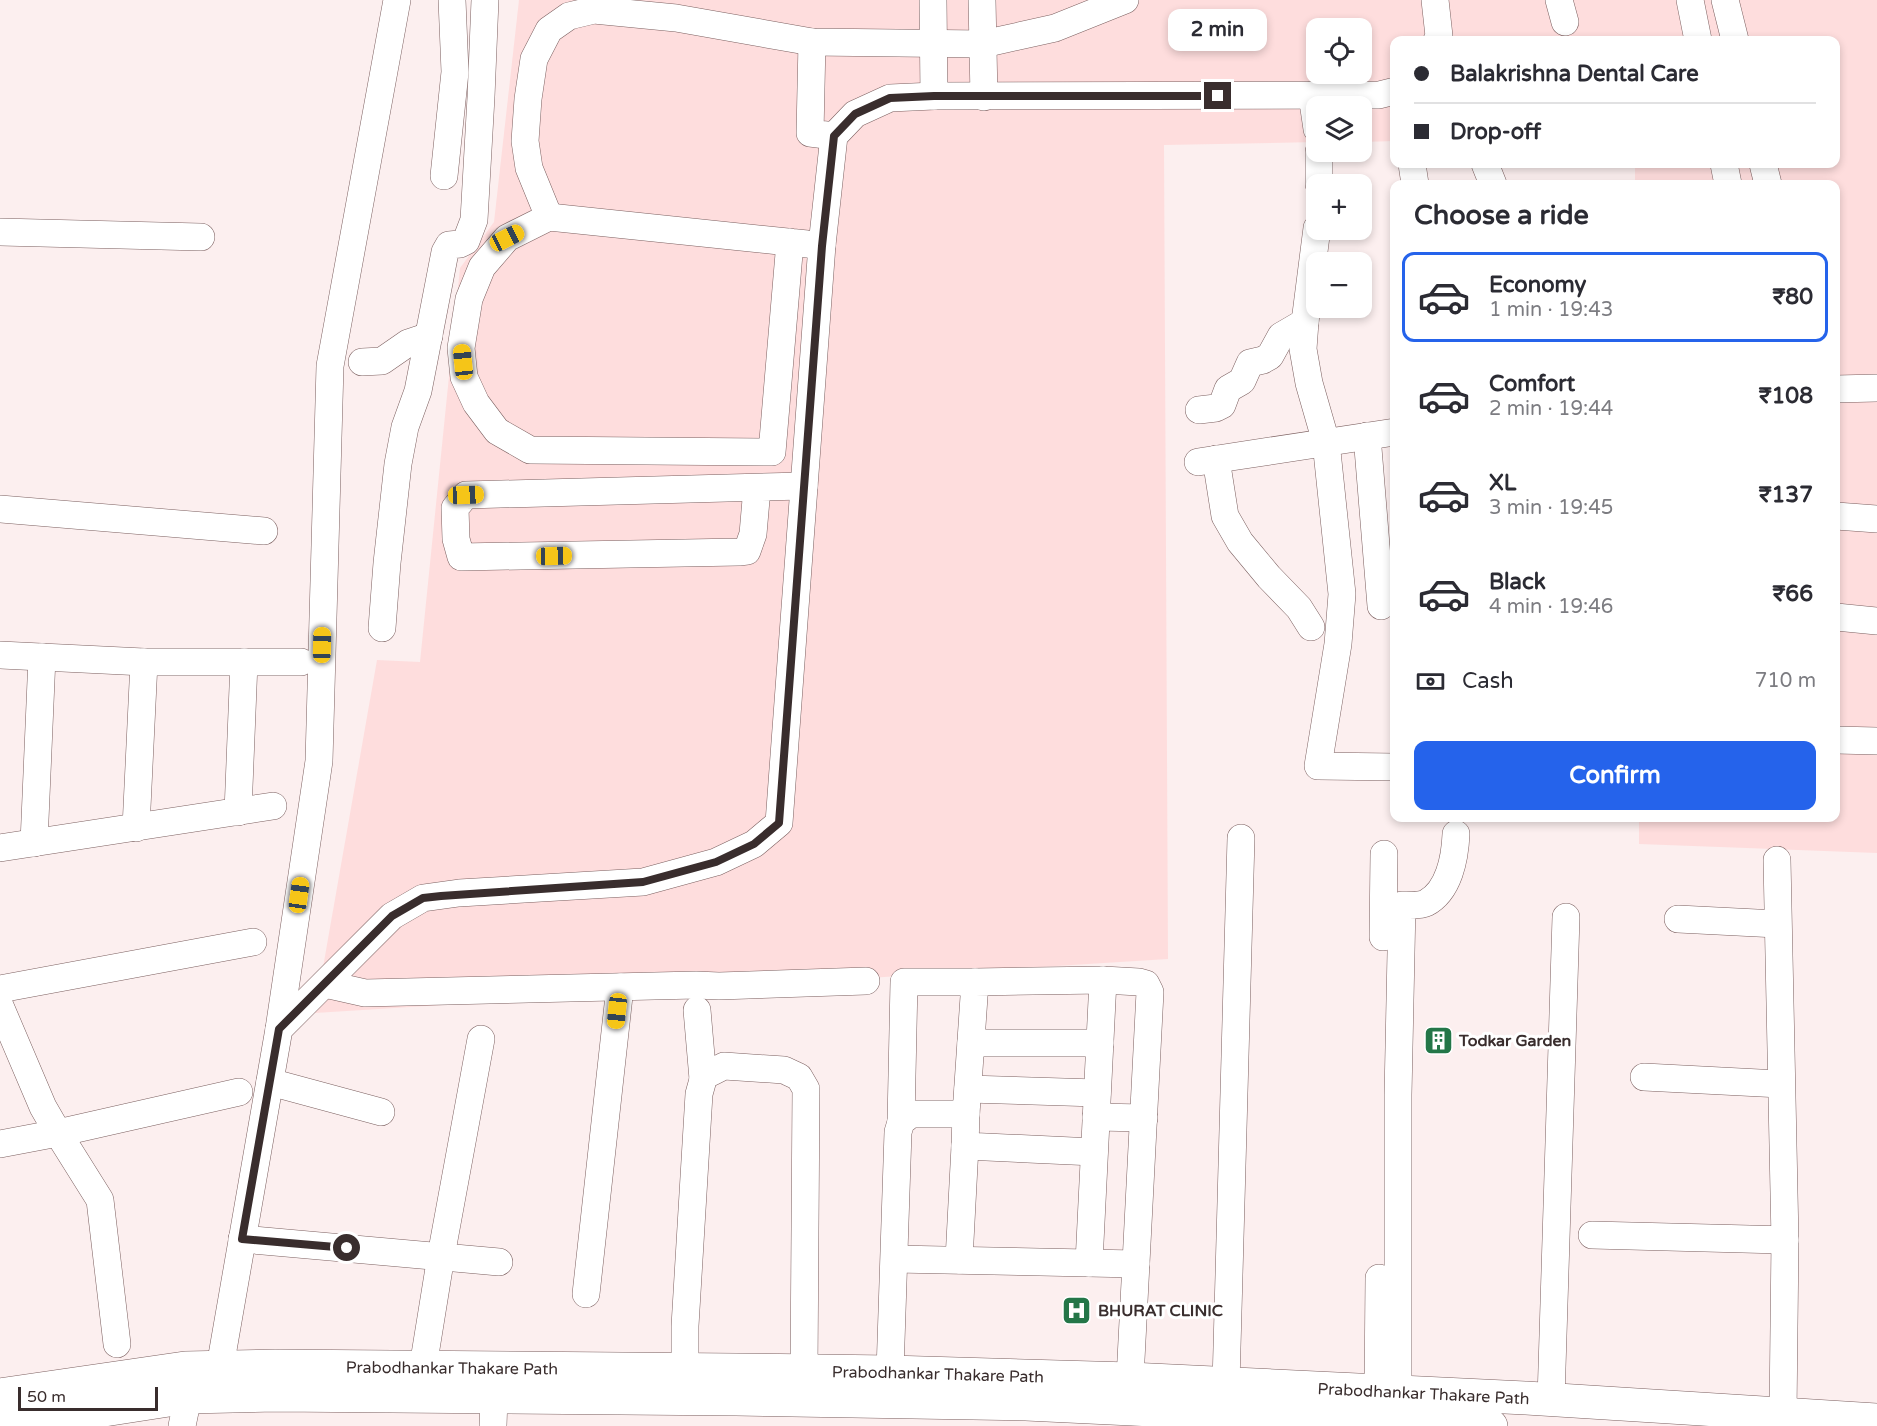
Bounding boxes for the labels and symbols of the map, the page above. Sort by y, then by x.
callout: 2 min [1168,9,1268,51]
route end [1204,82,1231,109]
car [487,222,527,254]
car [452,343,474,381]
car [448,485,484,505]
car [536,547,572,565]
car [313,627,331,663]
car [288,876,310,914]
car [606,992,628,1030]
building icon: Todkar Garden [1422,1024,1454,1056]
place label: Todkar Garden [1458,1031,1571,1051]
route start [333,1234,360,1261]
hospital icon: BHURAT CLINIC [1061,1294,1093,1326]
place label: BHURAT CLINIC [1098,1301,1223,1321]
street label: Prabodhankar Thakare Path [346,1358,558,1379]
street label: Prabodhankar Thakare Path [832,1362,1044,1387]
street label: Prabodhankar Thakare Path [1317,1379,1530,1409]
scale bar [18,1384,158,1412]

